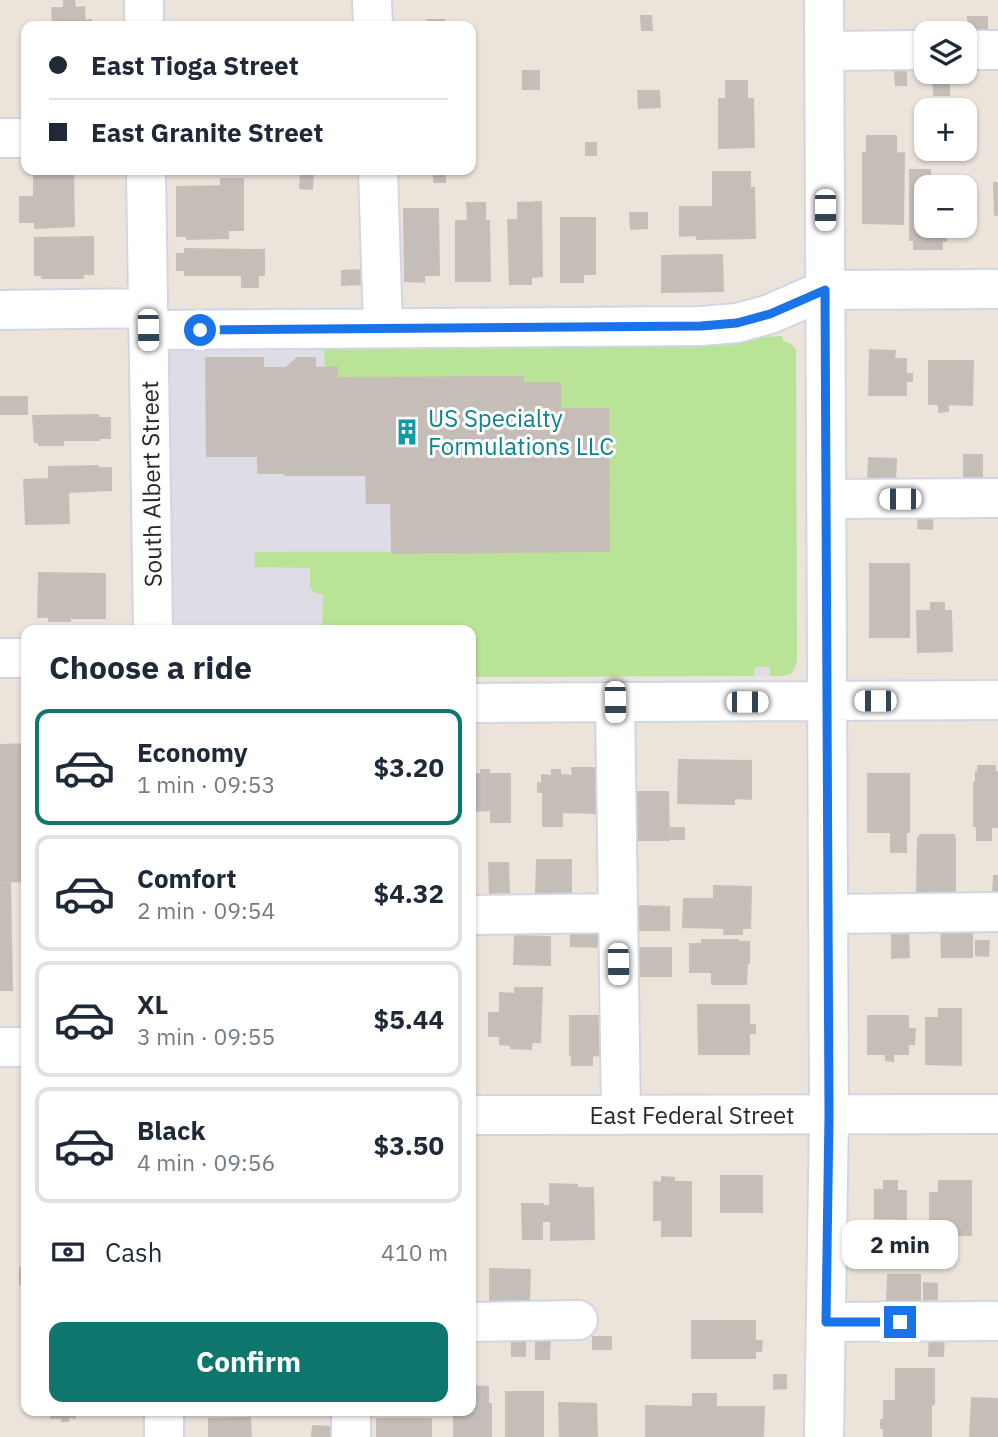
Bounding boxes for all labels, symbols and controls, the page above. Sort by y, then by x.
map controls [914,21,977,238]
button: layers [914,21,977,84]
text: East Tioga Street [91,48,299,82]
button: + [914,98,977,161]
text: East Granite Street [91,115,323,149]
button: − [914,175,977,238]
car [815,189,836,231]
car [138,309,159,351]
route start [184,314,216,346]
street label: South Albert Street [133,380,169,588]
place label: US Specialty Formulations LLC [428,402,614,462]
building icon: US Specialty Formulations LLC [392,417,422,447]
car [880,489,922,510]
text: Choose a ride [49,646,252,688]
car [605,681,626,723]
car [855,691,897,712]
car [727,692,769,713]
text: Economy [137,735,248,769]
icon: car [53,736,116,799]
text: $3.20 [374,750,444,784]
text: 1 min · 09:53 [137,769,275,799]
text: Comfort [137,861,236,895]
icon: car [53,862,116,925]
text: $4.32 [374,876,444,910]
text: 2 min · 09:54 [137,895,275,925]
car [608,943,629,985]
text: XL [137,987,168,1021]
icon: car [53,988,116,1051]
text: $5.44 [374,1002,444,1036]
text: 3 min · 09:55 [137,1021,275,1051]
street label: East Federal Street [589,1099,795,1131]
text: Black [137,1113,205,1147]
icon: car [53,1114,116,1177]
text: $3.50 [374,1128,444,1162]
text: 4 min · 09:56 [137,1147,275,1177]
callout: 2 min [842,1220,958,1270]
text: 2 min [870,1229,930,1259]
icon: cash [49,1233,87,1271]
text: Cash [105,1235,162,1269]
text: 410 m [381,1237,448,1267]
route end [884,1306,916,1338]
button: Confirm [49,1322,448,1402]

